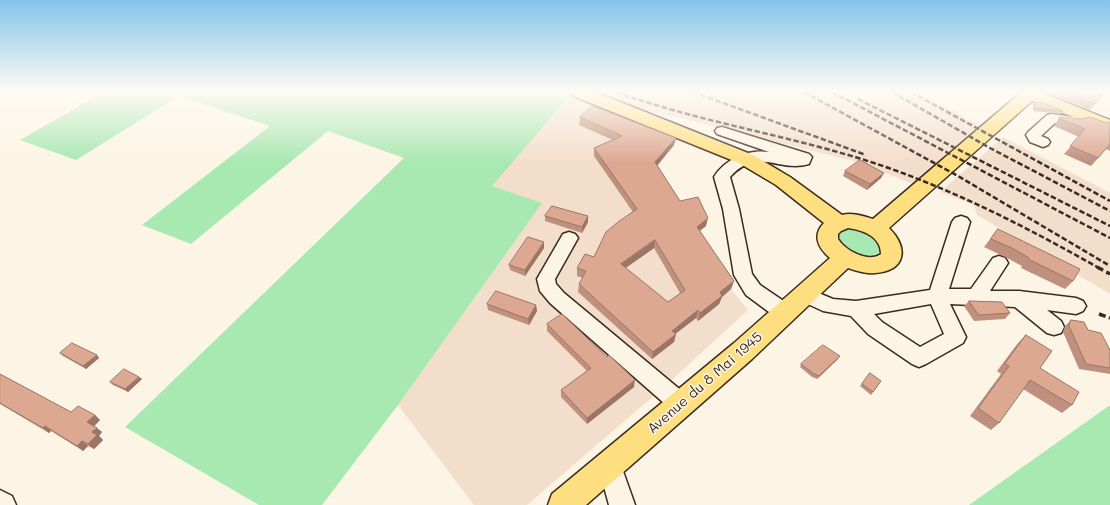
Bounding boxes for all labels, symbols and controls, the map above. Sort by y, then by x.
street label: Avenue du 8 Mai 1945 [644,329,766,437]

